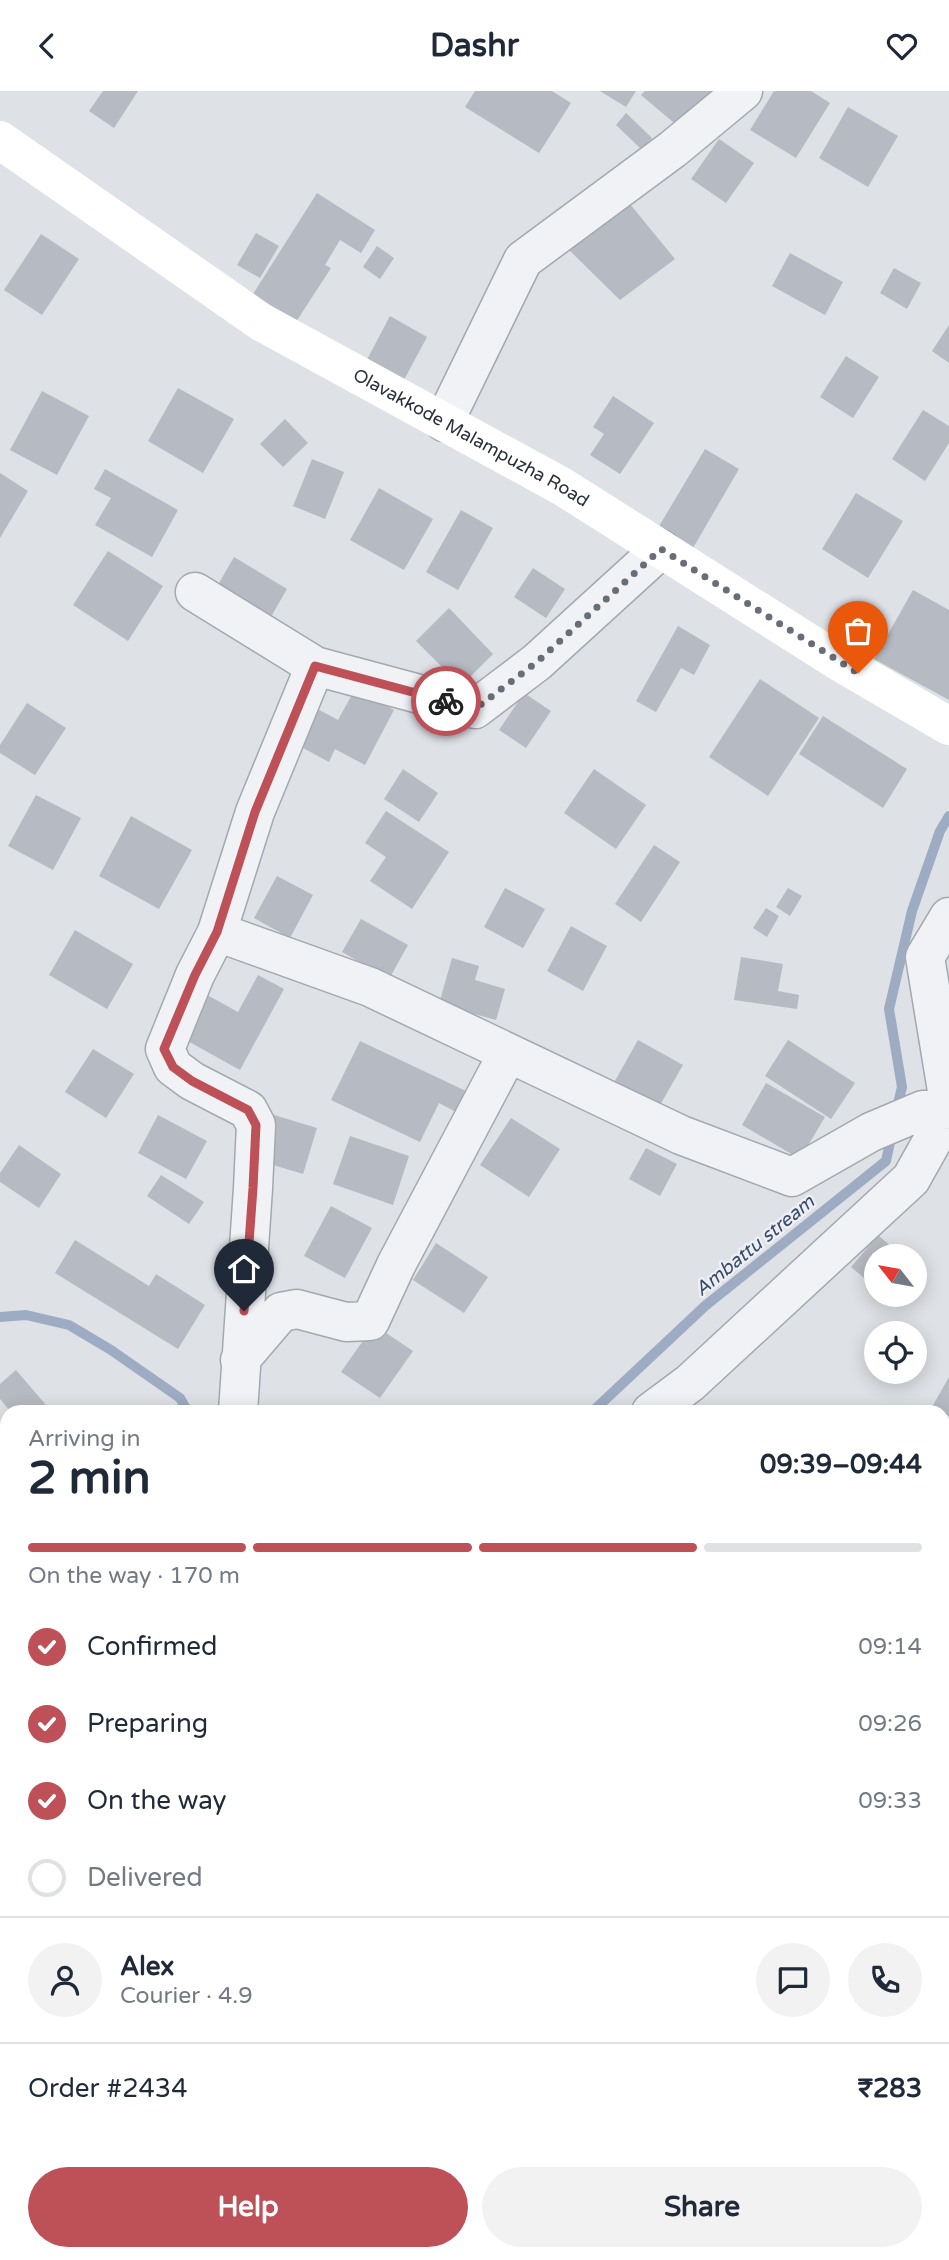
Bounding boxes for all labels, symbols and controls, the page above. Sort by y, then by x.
icon: back [28,27,66,65]
text: Dashr [430,27,519,65]
icon: heart [883,27,921,65]
street label: Olavakkode Malampuzha Road [349,364,593,512]
pin [828,601,888,673]
icon: bag [839,612,877,650]
courier [411,666,481,736]
icon: bike [427,682,465,720]
water label: Ambattu stream [691,1191,819,1301]
pin [214,1239,274,1311]
north arrow [864,1244,928,1307]
map controls [864,1244,927,1384]
icon: home [225,1250,263,1288]
button: locate [864,1321,927,1384]
text: Arriving in [28,1425,141,1453]
text: 09:39–09:44 [760,1449,922,1480]
text: 2 min [28,1451,151,1506]
text: On the way · 170 m [28,1562,240,1590]
icon: check [28,1628,66,1666]
text: Confirmed [87,1631,217,1662]
text: 09:14 [858,1633,922,1661]
icon: check [28,1705,66,1743]
text: Preparing [87,1708,208,1739]
text: 09:26 [858,1710,922,1738]
icon: check [28,1782,66,1820]
text: On the way [87,1785,227,1816]
text: 09:33 [858,1787,922,1815]
text: Delivered [87,1862,203,1893]
button: person [28,1943,102,2017]
button: chat [756,1943,830,2017]
button: phone [848,1943,922,2017]
text: Alex [120,1951,174,1982]
text: Courier · 4.9 [120,1982,253,2010]
text: Order #2434 [28,2073,188,2104]
text: ₹283 [858,2073,922,2104]
button: Help [28,2167,468,2247]
button: Share [482,2167,922,2247]

